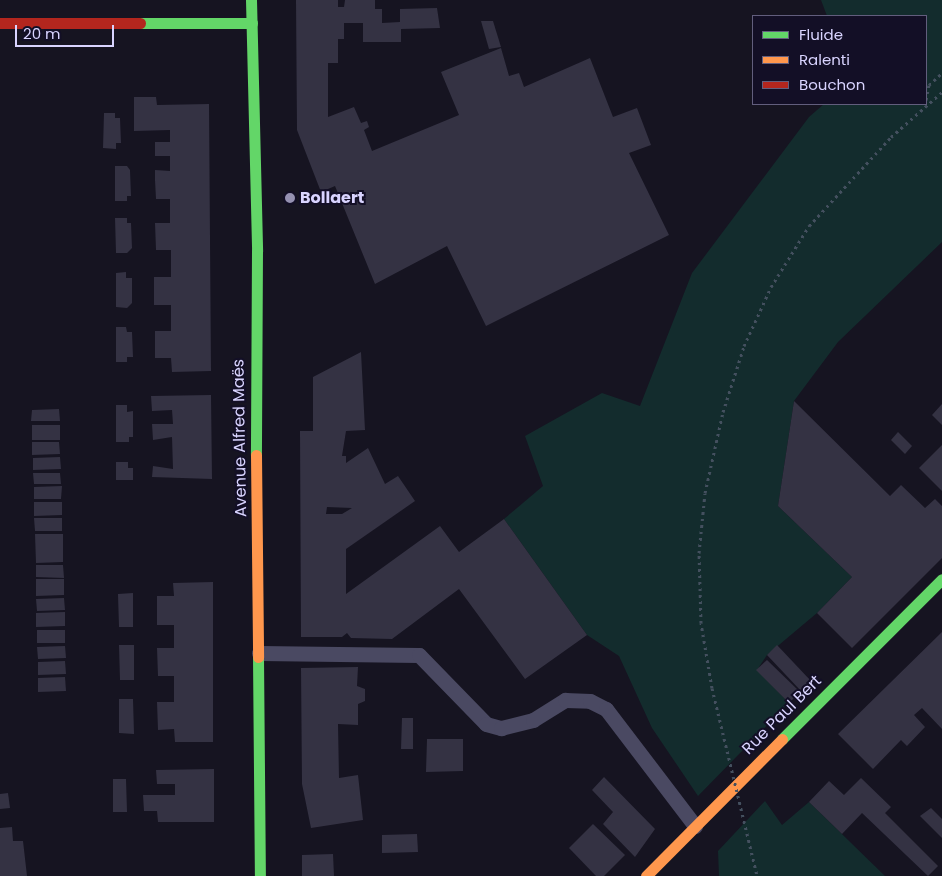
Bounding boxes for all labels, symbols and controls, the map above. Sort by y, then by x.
scale bar [18,15,116,47]
legend [752,15,927,105]
text: 20 m [23,23,61,44]
text: Fluide [799,24,843,45]
text: Ralenti [799,49,850,70]
text: Bouchon [799,74,865,95]
place label: Bollaert [300,188,364,208]
marker: Bollaert [284,192,296,204]
street label: Avenue Alfred Maës [229,359,251,517]
street label: Rue Paul Bert [738,671,826,759]

